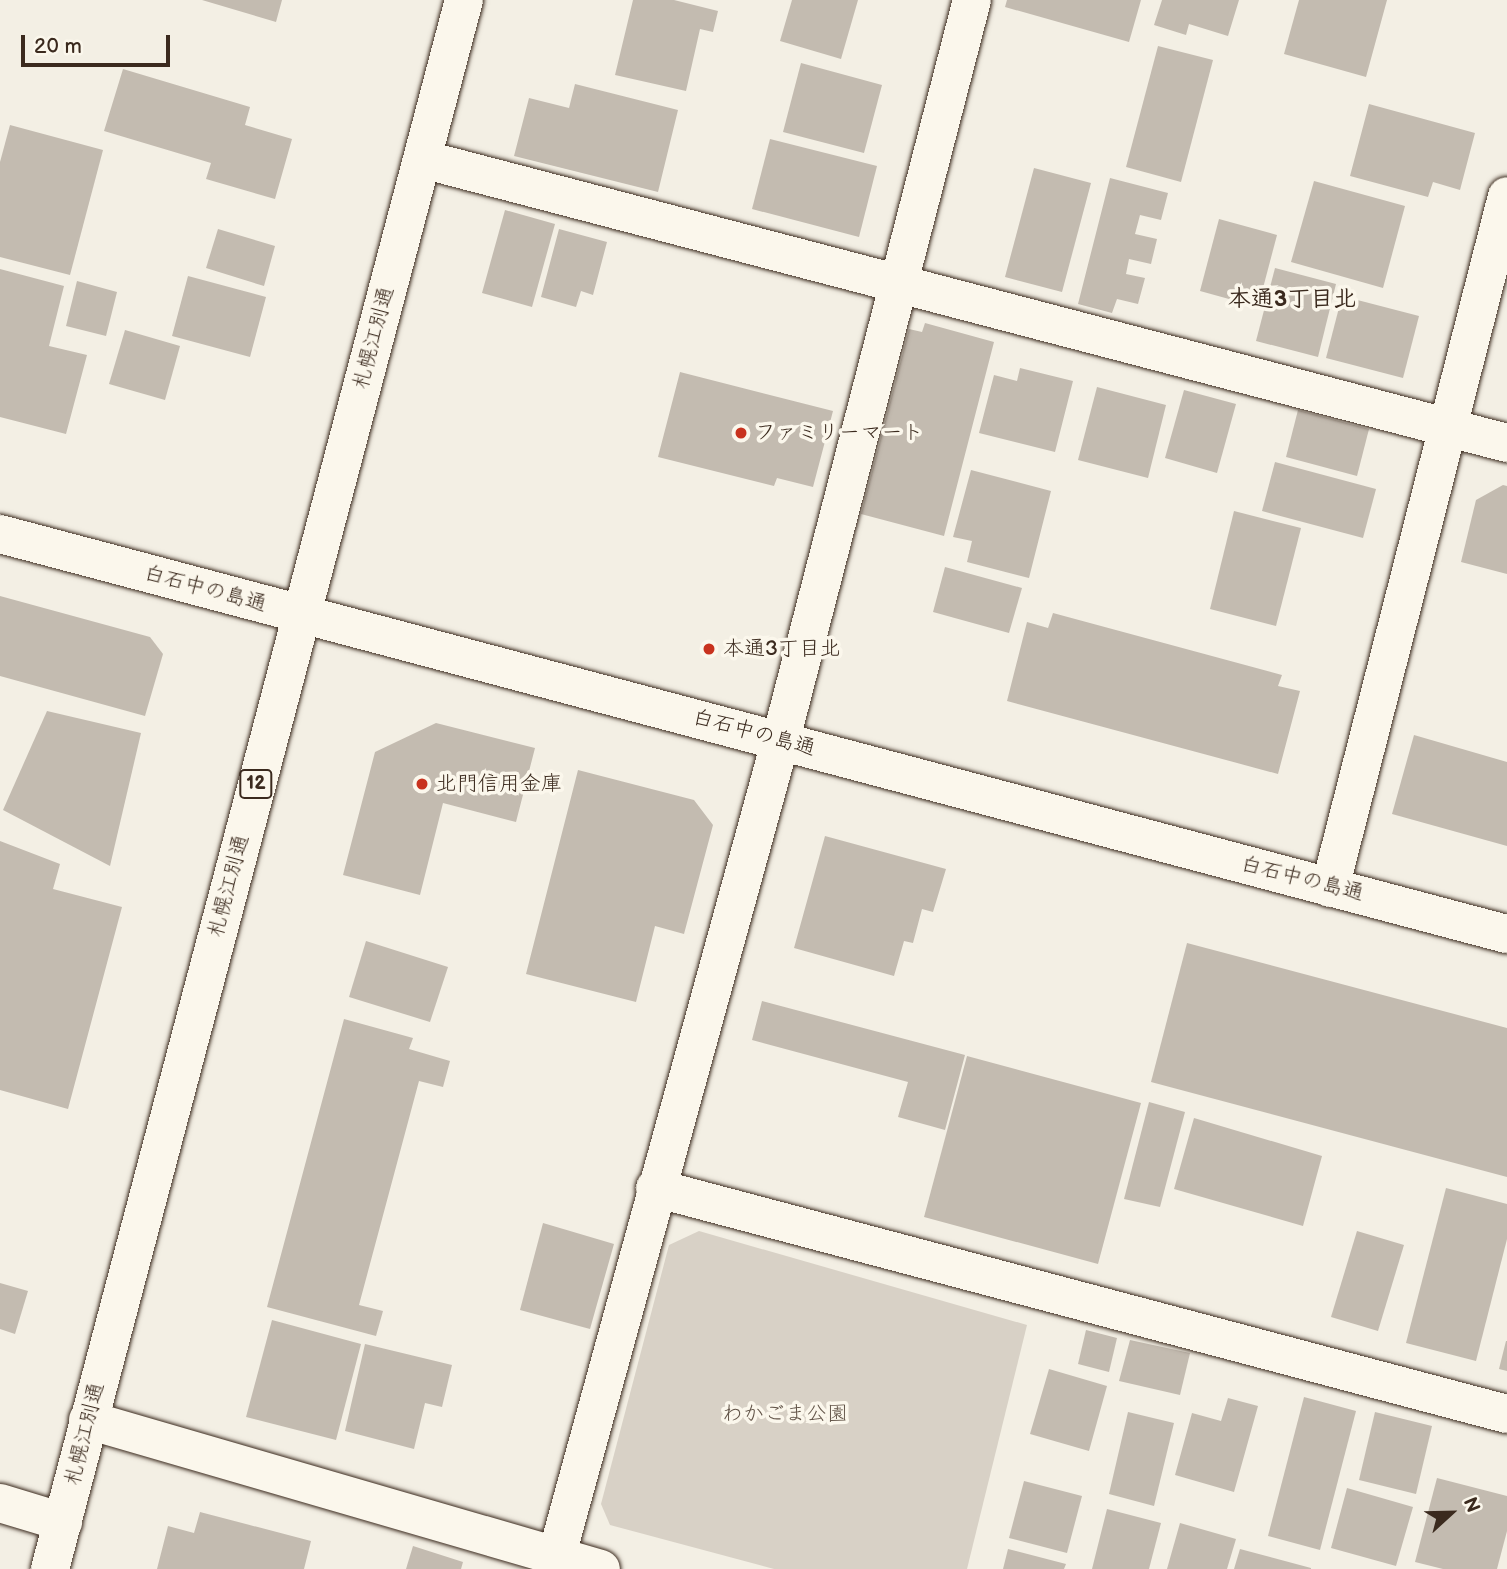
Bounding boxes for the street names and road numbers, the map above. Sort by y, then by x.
street label: 札幌江別通 [348,284,400,392]
street label: 白石中の島通 [141,561,269,617]
street label: 白石中の島通 [690,705,818,761]
road number: 12 [238,768,274,800]
street label: 札幌江別通 [203,832,255,940]
street label: 白石中の島通 [1238,852,1366,906]
street label: 札幌江別通 [60,1380,110,1488]

